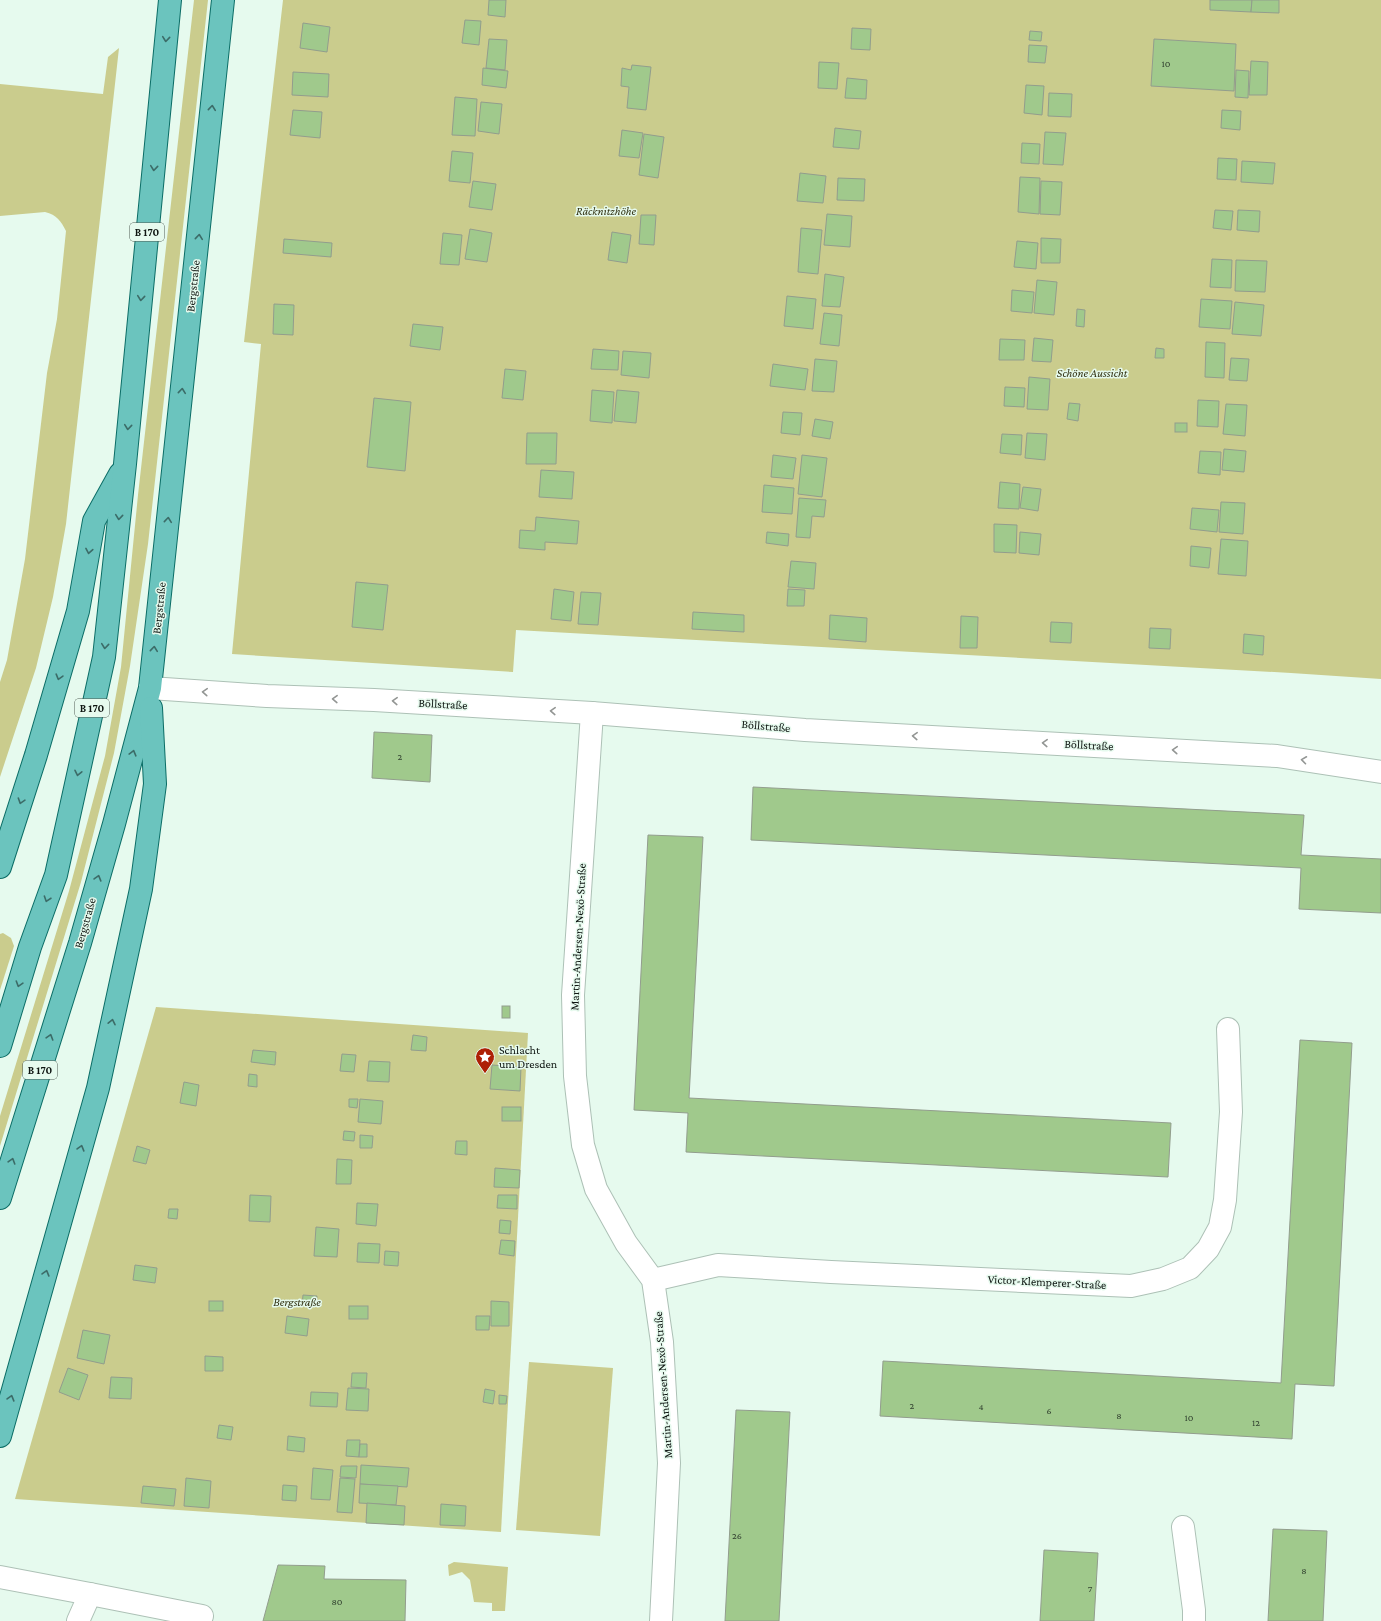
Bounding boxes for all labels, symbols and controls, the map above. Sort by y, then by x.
one-way arrow [162,36,171,42]
house number: 10 [1162,58,1171,69]
one-way arrow [207,105,216,111]
one-way arrow [149,165,158,171]
park label: Räcknitzhöhe [576,204,637,218]
road number: B 170 [130,223,164,241]
one-way arrow [194,234,203,240]
street label: Bergstraße [183,259,203,313]
one-way arrow [137,295,146,301]
park label: Schöne Aussicht [1057,366,1128,380]
one-way arrow [178,388,187,394]
one-way arrow [124,424,133,430]
one-way arrow [115,514,124,520]
one-way arrow [164,517,173,523]
one-way arrow [85,548,94,554]
street label: Bergstraße [149,581,169,635]
one-way arrow [101,643,110,649]
one-way arrow [150,646,159,652]
one-way arrow [55,673,64,680]
one-way arrow [202,687,208,696]
one-way arrow [332,694,338,703]
street label: Böllstraße [418,696,468,712]
one-way arrow [392,697,398,706]
road number: B 170 [75,699,109,717]
one-way arrow [550,706,556,715]
street label: Böllstraße [741,717,791,735]
one-way arrow [912,731,918,740]
street label: Böllstraße [1064,737,1114,753]
one-way arrow [1042,739,1048,747]
one-way arrow [1172,746,1178,755]
one-way arrow [128,750,137,757]
house number: 2 [398,751,403,762]
one-way arrow [1301,756,1307,765]
one-way arrow [75,770,83,776]
one-way arrow [17,798,26,805]
street label: Martin-Andersen-Nexö-Straße [567,863,589,1011]
one-way arrow [93,875,102,882]
one-way arrow [44,896,52,903]
street label: Bergstraße [71,896,99,950]
one-way arrow [15,980,24,987]
one-way arrow [107,1018,116,1025]
one-way arrow [45,1033,54,1040]
place label: Schlacht um Dresden [499,1043,558,1071]
place icon: Schlacht um Dresden [474,1046,496,1074]
road number: B 170 [23,1061,57,1079]
one-way arrow [76,1145,85,1152]
one-way arrow [7,1158,16,1165]
one-way arrow [41,1270,50,1277]
street label: Victor-Klemperer-Straße [987,1272,1107,1292]
park label: Bergstraße [273,1295,321,1309]
street label: Martin-Andersen-Nexö-Straße [651,1311,675,1459]
one-way arrow [6,1395,14,1401]
house number: 2 [910,1400,915,1411]
house number: 4 [978,1401,984,1412]
house number: 6 [1046,1405,1052,1416]
house number: 8 [1116,1410,1122,1421]
house number: 10 [1185,1412,1194,1423]
house number: 12 [1252,1417,1260,1428]
house number: 26 [732,1530,742,1541]
house number: 8 [1301,1565,1307,1576]
house number: 7 [1088,1583,1093,1594]
house number: 80 [331,1596,343,1607]

